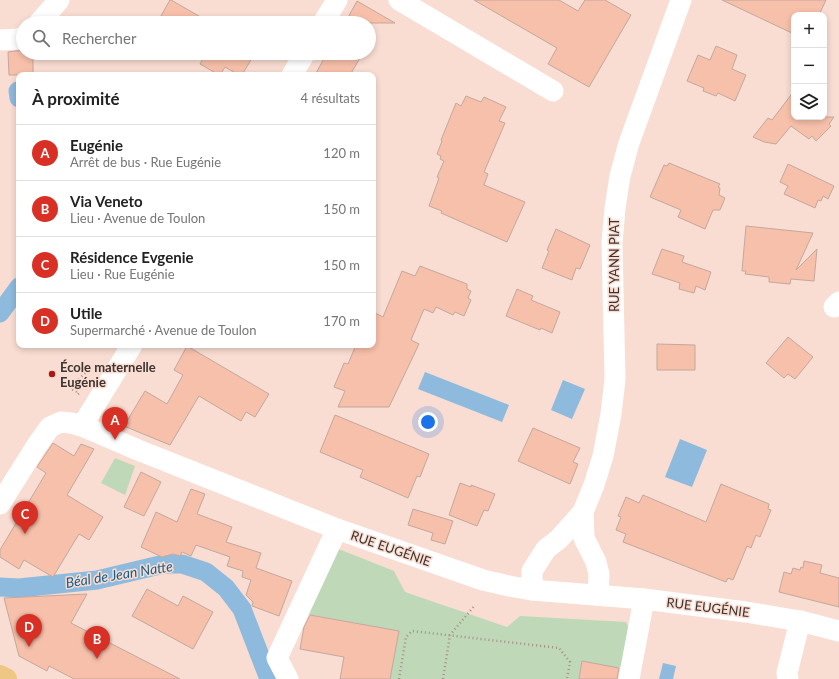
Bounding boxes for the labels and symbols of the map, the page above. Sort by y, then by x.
street label: RUE YANN PIAT [606,218,622,312]
place label: École maternelle Eugénie [60,359,156,390]
marker: École maternelle Eugénie [47,369,57,379]
pin: A [102,407,128,440]
your location [418,412,438,432]
pin: C [12,501,38,534]
street label: RUE EUGÉNIE [349,527,433,569]
water label: Béal de Jean Natte [64,557,174,591]
street label: RUE EUGÉNIE [666,594,750,620]
pin: D [16,614,42,647]
pin: B [84,626,110,659]

